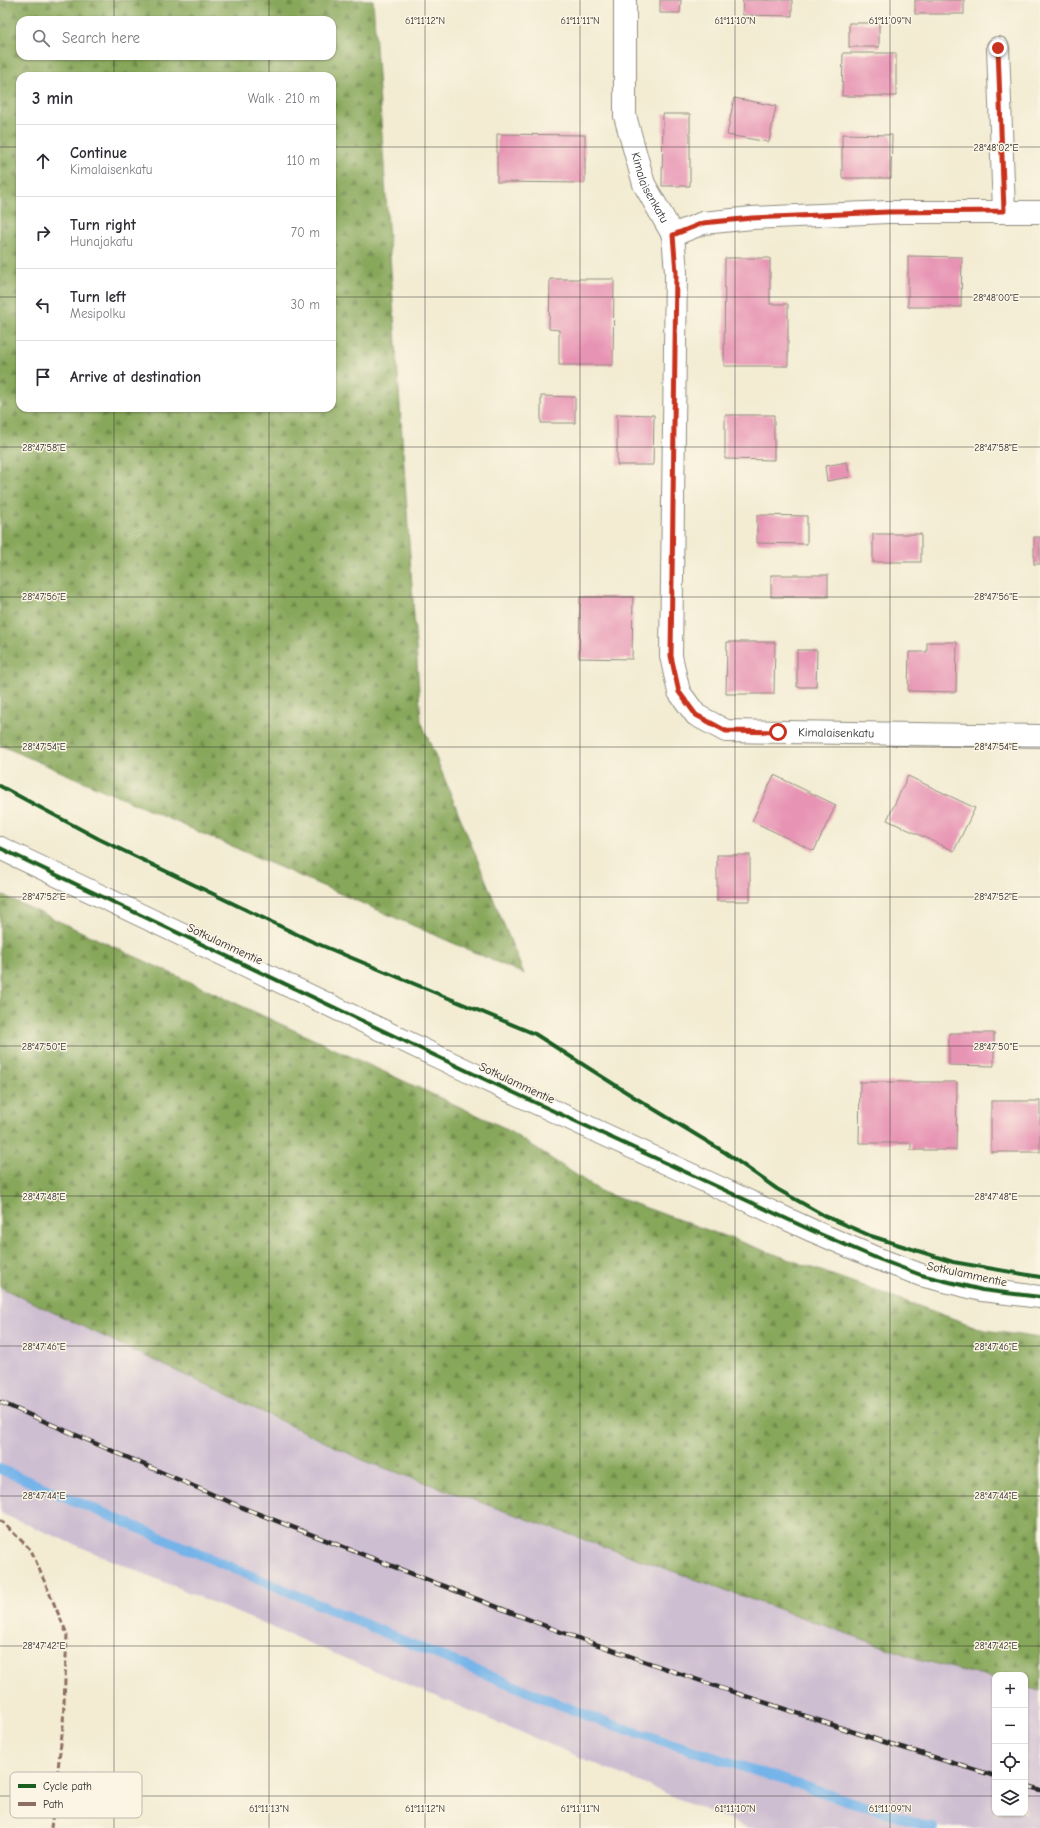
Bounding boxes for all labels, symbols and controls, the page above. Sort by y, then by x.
text: 61°11'12"N [405,15,445,27]
text: 61°11'11"N [561,15,599,27]
text: 61°11'10"N [714,15,756,27]
text: 61°11'09"N [869,15,911,27]
search box [16,16,336,60]
icon: search [30,27,52,49]
text: Search here [62,29,140,47]
route end [989,39,1007,57]
text: 3 min [32,89,73,108]
text: Walk · 210 m [248,91,320,106]
text: 28°48'02"E [974,142,1018,154]
text: Continue [70,144,127,162]
icon: ahead [32,150,54,172]
street label: Kimalaisenkatu [628,151,672,225]
text: 110 m [287,153,320,168]
text: Kimalaisenkatu [70,162,152,177]
text: Turn right [70,216,136,234]
icon: right [32,222,54,244]
text: 70 m [291,225,320,240]
text: Hunajakatu [70,234,133,249]
text: Turn left [70,288,126,306]
text: 28°48'00"E [973,292,1019,304]
icon: left [32,294,54,316]
text: 30 m [290,297,320,312]
text: Mesipolku [70,306,125,321]
icon: arrive [32,366,54,388]
text: Arrive at destination [70,368,201,386]
text: 28°47'58"E [22,442,66,454]
text: 28°47'58"E [974,442,1018,454]
text: 28°47'56"E [22,591,66,603]
text: 28°47'56"E [974,591,1018,603]
route start [769,723,787,741]
street label: Kimalaisenkatu [798,725,874,740]
text: 28°47'54"E [22,741,66,753]
text: 28°47'54"E [974,741,1018,753]
text: 28°47'52"E [22,891,66,903]
text: 28°47'52"E [974,891,1018,903]
street label: Sotkulammentie [185,920,265,968]
text: 28°47'50"E [22,1041,66,1053]
text: 28°47'50"E [974,1041,1018,1053]
street label: Sotkulammentie [477,1059,557,1107]
text: 28°47'48"E [22,1191,66,1203]
text: 28°47'48"E [974,1191,1018,1203]
street label: Sotkulammentie [926,1259,1008,1289]
text: 28°47'46"E [22,1341,66,1353]
text: 28°47'46"E [974,1341,1018,1353]
text: 28°47'44"E [23,1490,65,1502]
text: 28°47'44"E [975,1490,1017,1502]
text: 28°47'42"E [22,1640,66,1652]
text: 28°47'42"E [974,1640,1018,1652]
map controls [992,1672,1028,1816]
button: + [992,1672,1028,1708]
button: − [992,1708,1028,1744]
button: locate [992,1744,1028,1780]
legend [10,1772,142,1818]
text: Cycle path [43,1780,92,1793]
button: layers [992,1780,1028,1816]
text: Path [43,1798,64,1811]
text: 61°11'13"N [249,1803,289,1815]
text: 61°11'12"N [405,1803,445,1815]
text: 61°11'11"N [561,1803,599,1815]
text: 61°11'10"N [714,1803,756,1815]
text: 61°11'09"N [869,1803,911,1815]

